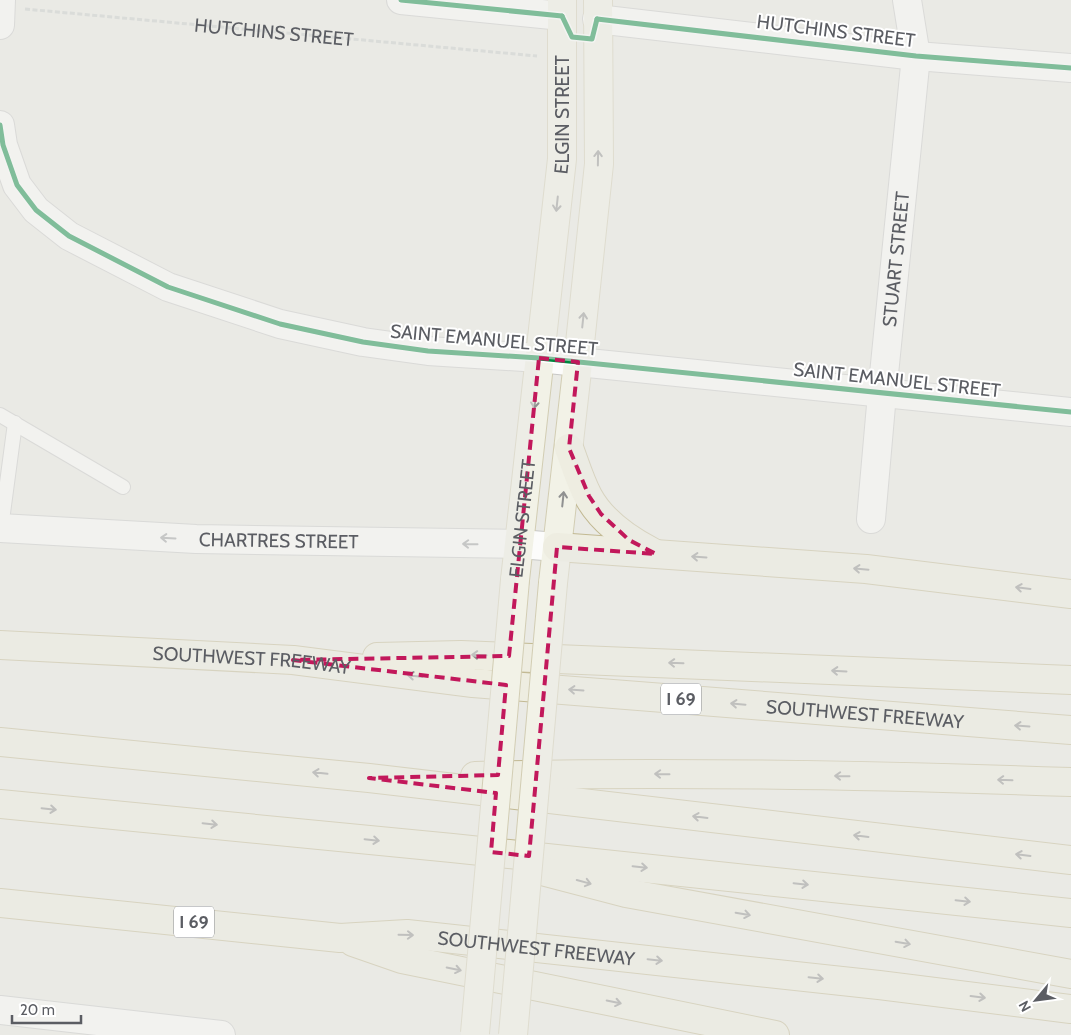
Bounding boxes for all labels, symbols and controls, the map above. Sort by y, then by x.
street label: HUTCHINS STREET [755,10,917,52]
street label: HUTCHINS STREET [193,13,354,51]
street label: ELGIN STREET [549,55,574,175]
one-way arrow [593,150,603,166]
street label: STUART STREET [877,190,914,328]
one-way arrow [552,196,562,212]
one-way arrow [578,312,588,328]
street label: SAINT EMANUEL STREET [389,319,599,361]
street label: SAINT EMANUEL STREET [792,358,1002,402]
one-way arrow [530,392,540,408]
street label: ELGIN STREET [504,458,540,579]
one-way arrow [558,491,568,507]
street label: CHARTRES STREET [199,528,359,553]
one-way arrow [160,533,176,542]
one-way arrow [462,539,478,549]
one-way arrow [691,553,707,562]
one-way arrow [854,564,870,573]
one-way arrow [1015,583,1031,593]
street label: SOUTHWEST FREEWAY [152,641,352,679]
one-way arrow [471,651,487,660]
one-way arrow [669,659,685,668]
one-way arrow [831,666,847,675]
one-way arrow [407,671,423,681]
road number: I 69 [661,684,701,714]
one-way arrow [569,686,585,695]
street label: SOUTHWEST FREEWAY [765,695,965,733]
one-way arrow [731,699,747,709]
one-way arrow [1015,721,1031,731]
one-way arrow [313,768,329,778]
one-way arrow [655,769,671,779]
one-way arrow [835,771,851,781]
one-way arrow [997,775,1013,784]
one-way arrow [40,804,56,813]
one-way arrow [692,812,708,822]
one-way arrow [202,819,218,829]
one-way arrow [853,831,869,841]
one-way arrow [364,835,380,845]
one-way arrow [1015,850,1031,860]
one-way arrow [631,862,647,872]
one-way arrow [575,878,591,887]
one-way arrow [793,879,809,889]
one-way arrow [955,896,971,906]
road number: I 69 [174,906,214,938]
one-way arrow [734,910,750,920]
street label: SOUTHWEST FREEWAY [437,926,636,970]
one-way arrow [398,930,414,939]
one-way arrow [894,939,910,949]
one-way arrow [647,956,663,965]
one-way arrow [446,965,462,975]
one-way arrow [808,973,824,983]
north arrow [1011,975,1061,1025]
scale bar [12,992,81,1024]
one-way arrow [969,992,985,1002]
one-way arrow [605,998,621,1007]
text: N [1014,998,1035,1015]
text: 20 m [20,1001,55,1019]

